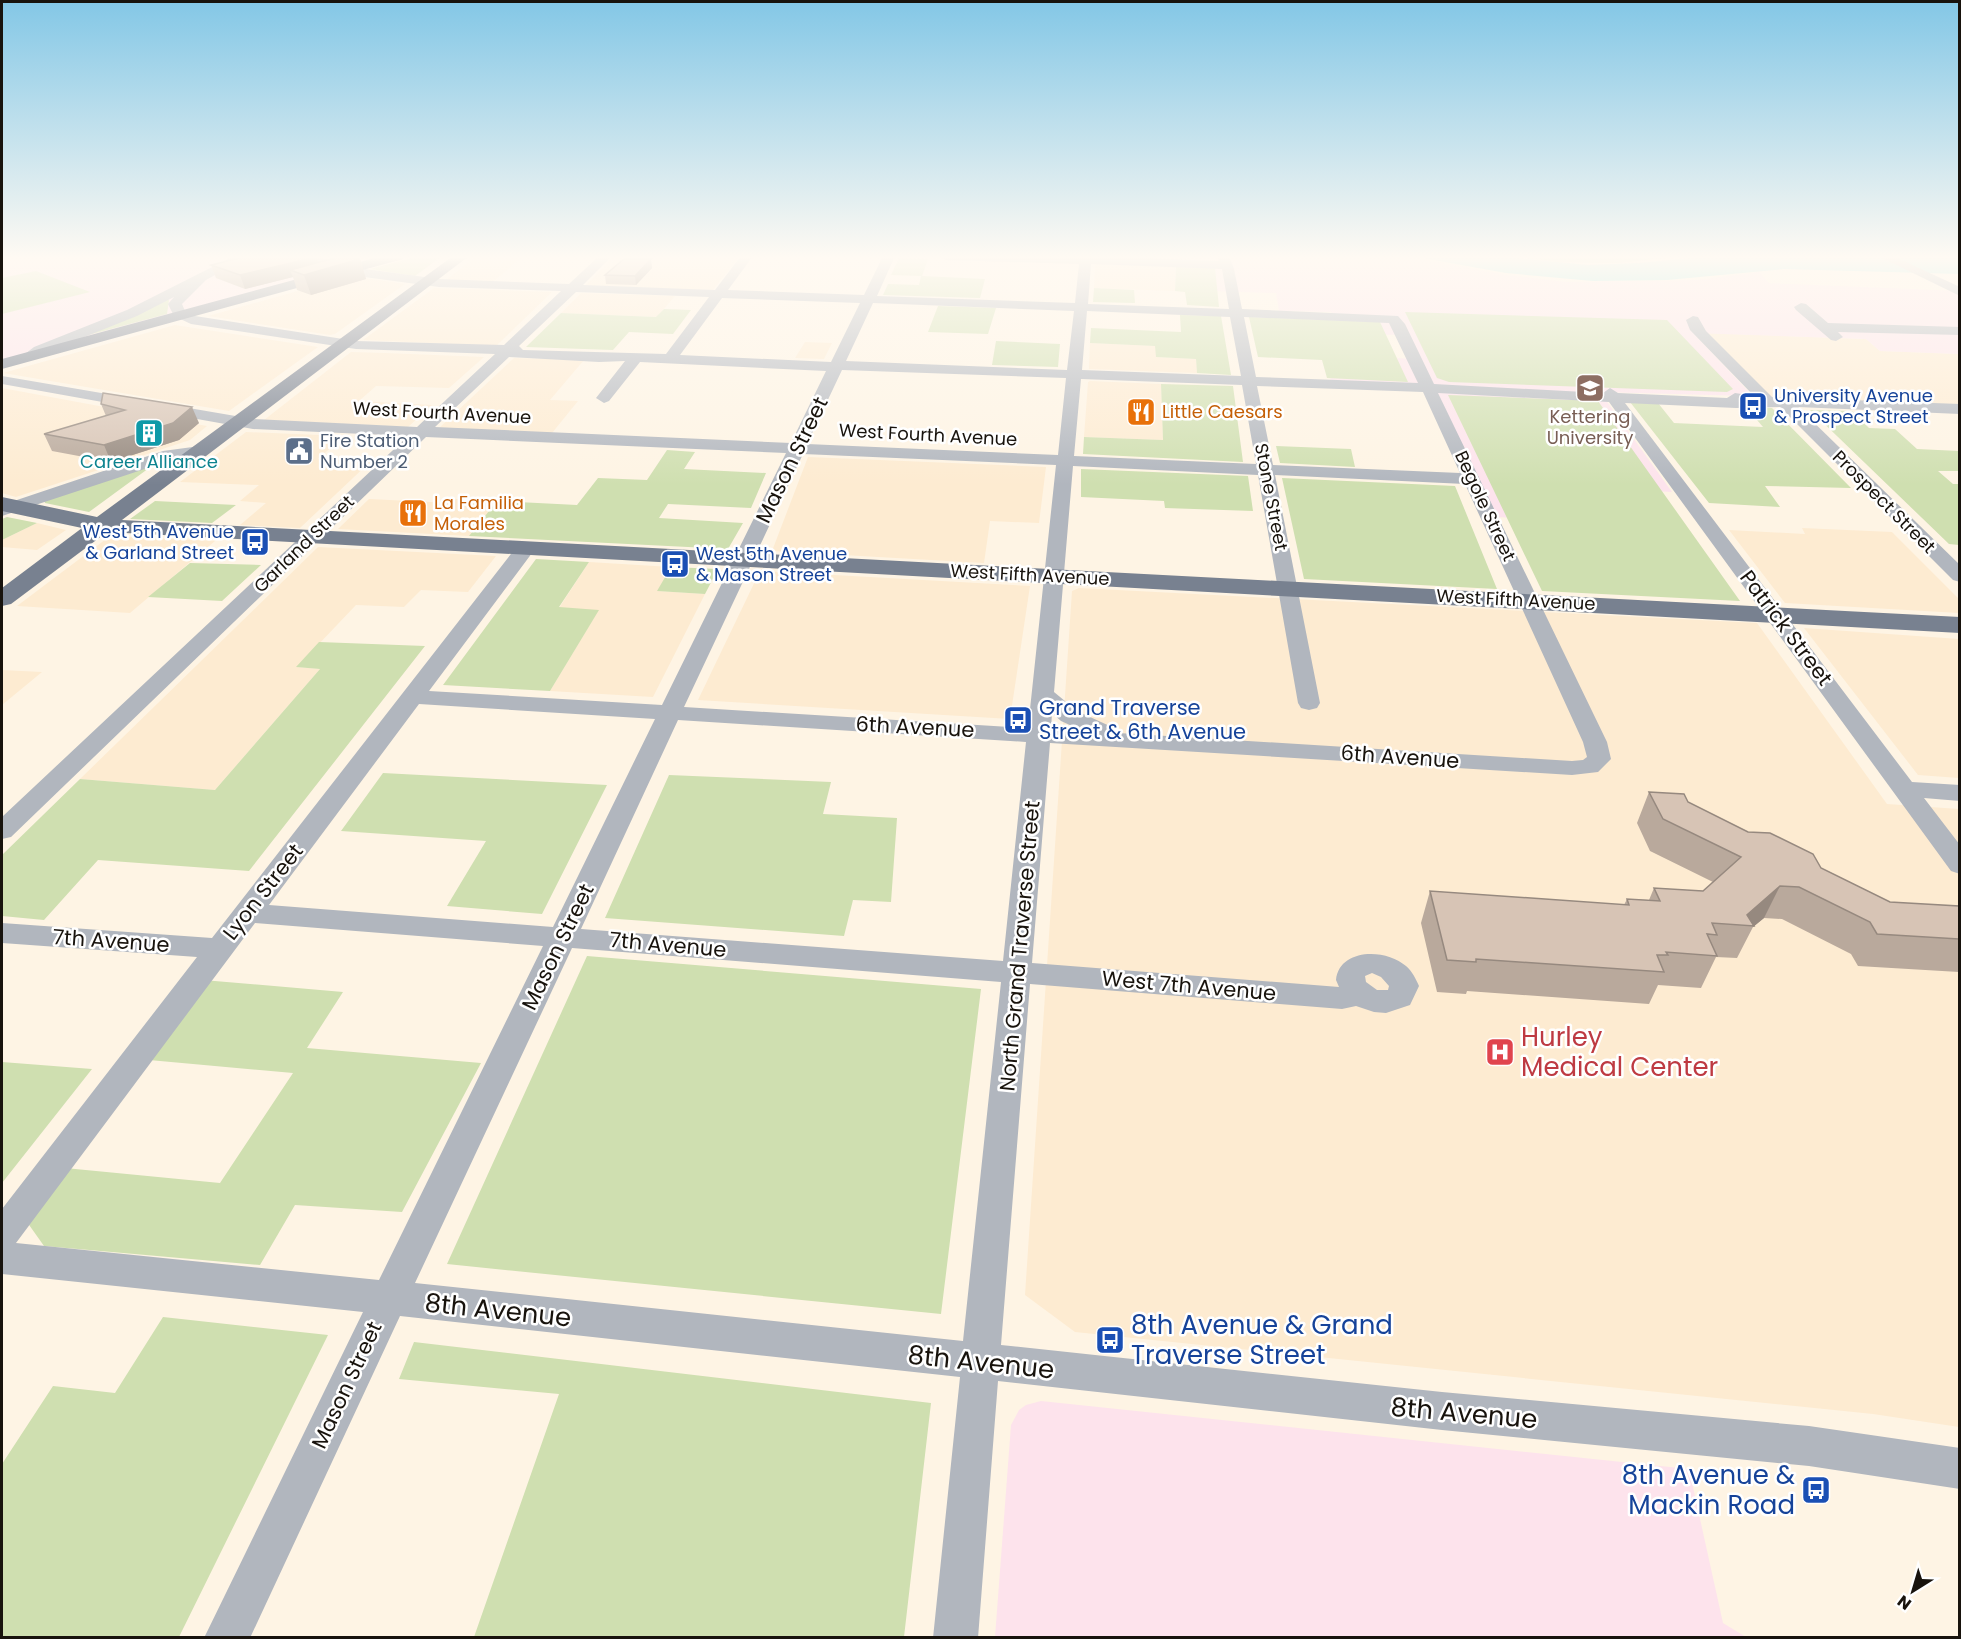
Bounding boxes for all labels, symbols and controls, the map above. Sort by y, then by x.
school or university icon: Kettering University [1574,372,1606,404]
place label: University Avenue & Prospect Street [1774,383,1933,429]
bus stop icon: University Avenue & Prospect Street [1737,390,1769,422]
street label: Mason Street [748,392,835,528]
street label: West Fourth Avenue [352,395,532,430]
restaurant icon: Little Caesars [1125,396,1157,428]
place label: Little Caesars [1162,399,1283,424]
place label: Kettering University [1547,404,1633,450]
building icon: Career Alliance [133,417,165,449]
street label: West Fourth Avenue [838,417,1018,452]
place label: Fire Station Number 2 [320,428,420,474]
public building icon: Fire Station Number 2 [283,435,315,467]
street label: Stone Street [1249,441,1294,553]
street label: Prospect Street [1827,445,1941,559]
street label: Begole Street [1449,447,1522,565]
place label: Career Alliance [80,449,218,474]
street label: Garland Street [248,489,359,598]
place label: La Familia Morales [434,490,524,536]
restaurant icon: La Familia Morales [397,497,429,529]
place label: West 5th Avenue & Garland Street [83,519,234,565]
bus stop icon: West 5th Avenue & Garland Street [239,526,271,558]
place label: West 5th Avenue & Mason Street [696,541,847,587]
bus stop icon: West 5th Avenue & Mason Street [659,548,691,580]
street label: West Fifth Avenue [950,558,1110,591]
street label: Patrick Street [1733,564,1839,691]
street label: West Fifth Avenue [1436,583,1596,616]
place label: Grand Traverse Street & 6th Avenue [1039,693,1246,746]
bus stop icon: Grand Traverse Street & 6th Avenue [1002,704,1034,736]
street label: 6th Avenue [855,709,975,744]
street label: 6th Avenue [1340,738,1460,775]
street label: North Grand Traverse Street [992,800,1047,1092]
street label: Lyon Street [216,838,309,946]
street label: Mason Street [514,879,601,1015]
street label: 7th Avenue [52,922,170,959]
street label: 7th Avenue [608,925,728,964]
street label: West 7th Avenue [1101,963,1277,1008]
place label: Hurley Medical Center [1521,1019,1718,1085]
hospital icon: Hurley Medical Center [1484,1036,1516,1068]
street label: 8th Avenue [423,1284,573,1336]
place label: 8th Avenue & Grand Traverse Street [1131,1307,1393,1373]
street label: Mason Street [304,1316,389,1453]
bus stop icon: 8th Avenue & Grand Traverse Street [1094,1324,1126,1356]
street label: 8th Avenue [906,1336,1056,1388]
street label: 8th Avenue [1389,1389,1539,1437]
place label: 8th Avenue & Mackin Road [1622,1457,1795,1523]
bus stop icon: 8th Avenue & Mackin Road [1800,1474,1832,1506]
north arrow [1883,1561,1943,1621]
text: N [1893,1590,1916,1615]

